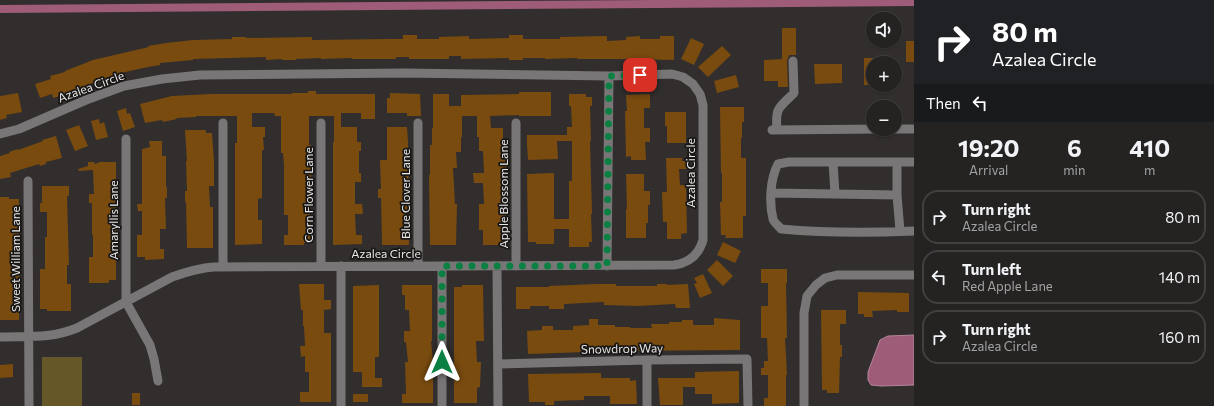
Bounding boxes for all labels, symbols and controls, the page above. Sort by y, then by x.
map controls [866,12,902,136]
button: sound [866,12,902,48]
text: 80 m [992,14,1058,48]
icon: right [926,16,978,68]
text: Azalea Circle [992,48,1097,70]
button: + [866,56,902,92]
pin [623,58,657,92]
icon: arrive [629,64,651,86]
street label: Azalea Circle [56,68,126,105]
icon: left [969,92,991,114]
text: Then [926,94,961,112]
button: − [866,100,902,136]
text: 19:20 [958,133,1019,162]
text: 6 [1067,133,1082,162]
text: 410 [1129,133,1170,162]
street label: Azalea Circle [683,138,697,208]
street label: Apple Blossom Lane [496,139,510,249]
street label: Corn Flower Lane [301,147,315,243]
street label: Blue Clover Lane [398,149,412,239]
text: Arrival [969,162,1008,178]
text: min [1063,162,1085,178]
text: m [1144,162,1155,178]
street label: Amaryllis Lane [106,180,120,260]
text: Turn right [962,200,1031,218]
street label: Sweet William Lane [8,206,22,312]
icon: right [928,206,950,228]
text: 80 m [1165,208,1200,226]
text: Azalea Circle [962,218,1037,234]
street label: Azalea Circle [351,246,421,260]
text: Turn left [962,260,1021,278]
icon: left [928,266,950,288]
text: 140 m [1159,268,1200,286]
text: Red Apple Lane [962,278,1053,294]
text: Turn right [962,320,1031,338]
icon: right [928,326,950,348]
text: 160 m [1159,328,1200,346]
text: Azalea Circle [962,338,1037,354]
street label: Snowdrop Way [581,340,663,356]
position arrow [421,341,463,383]

